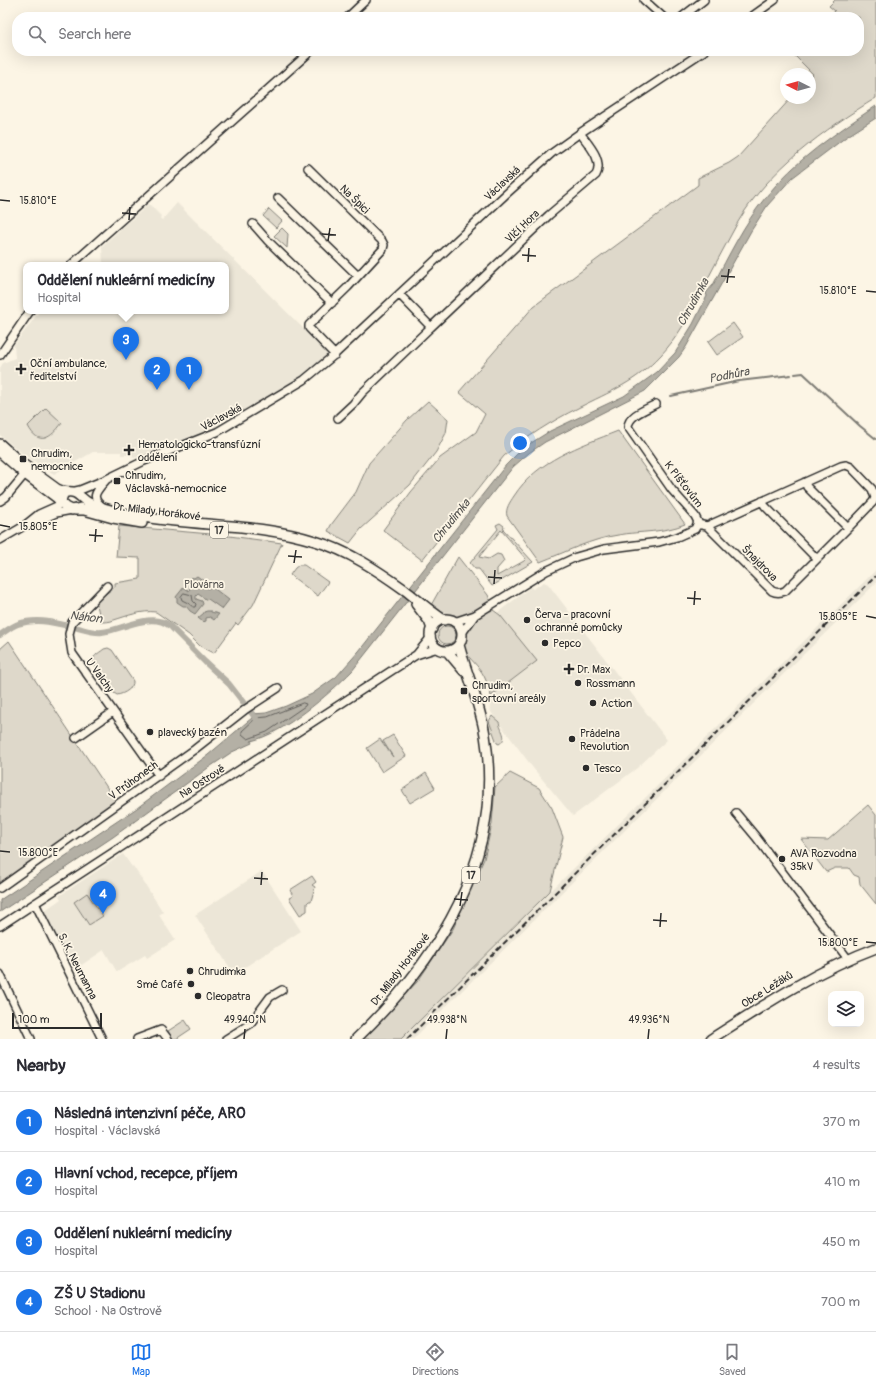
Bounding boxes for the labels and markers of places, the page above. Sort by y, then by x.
pin: 3 [113,327,139,360]
place label: Oční ambulance, ředitelství [30,357,107,383]
pin: 2 [144,357,170,390]
pin: 1 [176,357,202,390]
marker: Oční ambulance, ředitelství [15,363,27,375]
place label: Hematologicko-transfúzní oddělení [138,438,261,464]
marker: Hematologicko-transfúzní oddělení [123,444,135,456]
place label: Chrudim, nemocnice [31,447,84,473]
marker: Chrudim, nemocnice [18,454,28,464]
place label: Chrudim, Václavská-nemocnice [125,469,227,495]
marker: Chrudim, Václavská-nemocnice [112,476,122,486]
place label: Červa - pracovní ochranné pomůcky [535,608,622,634]
marker: Červa - pracovní ochranné pomůcky [522,615,532,625]
place label: Pepco [553,637,581,650]
marker: Pepco [540,638,550,648]
place label: Dr. Max [577,663,611,676]
marker: Dr. Max [564,664,574,674]
place label: Rossmann [586,677,635,690]
marker: Rossmann [573,678,583,688]
place label: Chrudim, sportovní areály [472,679,546,705]
marker: Chrudim, sportovní areály [459,686,469,696]
place label: Action [601,697,632,710]
marker: Action [588,698,598,708]
place label: plavecký bazén [158,726,227,739]
marker: plavecký bazén [145,727,155,737]
place label: Prádelna Revolution [580,727,629,753]
marker: Prádelna Revolution [567,734,577,744]
place label: Tesco [594,762,621,775]
marker: Tesco [581,763,591,773]
place label: AVA Rozvodna 35kV [790,847,857,873]
marker: AVA Rozvodna 35kV [777,854,787,864]
pin: 4 [90,881,116,914]
place label: Chrudimka [198,965,246,978]
marker: Chrudimka [185,966,195,976]
place label: Smé Café [136,978,183,991]
marker: Smé Café [186,979,196,989]
place label: Cleopatra [206,990,250,1003]
marker: Cleopatra [193,991,203,1001]

